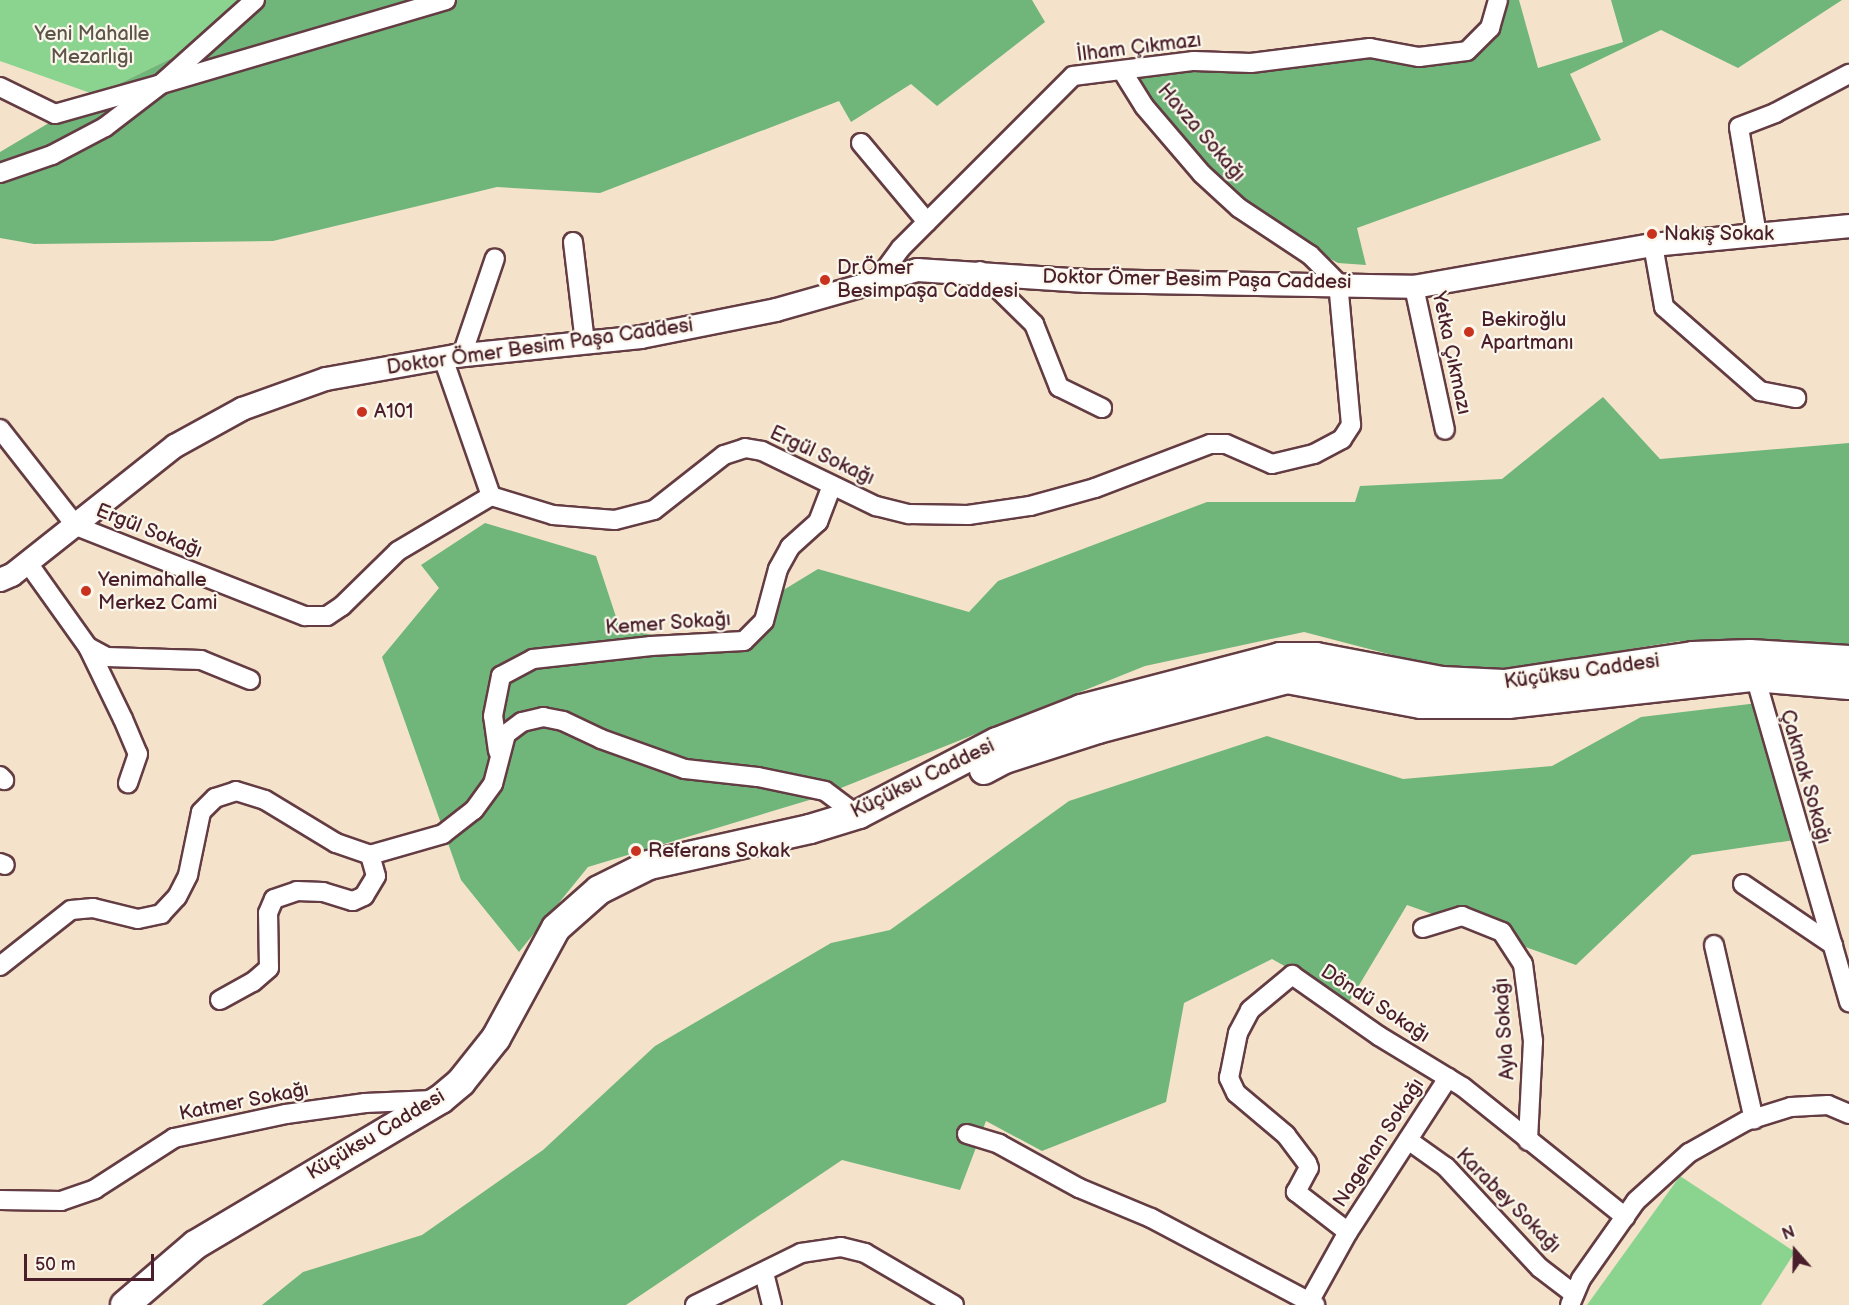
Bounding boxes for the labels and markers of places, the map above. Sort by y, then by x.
place label: Nakış Sokak [1664,222,1774,246]
marker: Nakış Sokak [1645,227,1659,241]
place label: Dr.Ömer Besimpaşa Caddesi [837,256,1018,303]
marker: Dr.Ömer Besimpaşa Caddesi [818,273,832,287]
place label: Bekiroğlu Apartmanı [1481,308,1574,355]
marker: Bekiroğlu Apartmanı [1462,325,1476,339]
place label: A101 [374,400,413,424]
marker: A101 [355,405,369,419]
place label: Yenimahalle Merkez Cami [98,568,217,615]
marker: Yenimahalle Merkez Cami [79,584,93,598]
place label: Referans Sokak [648,839,790,863]
marker: Referans Sokak [629,844,643,858]

